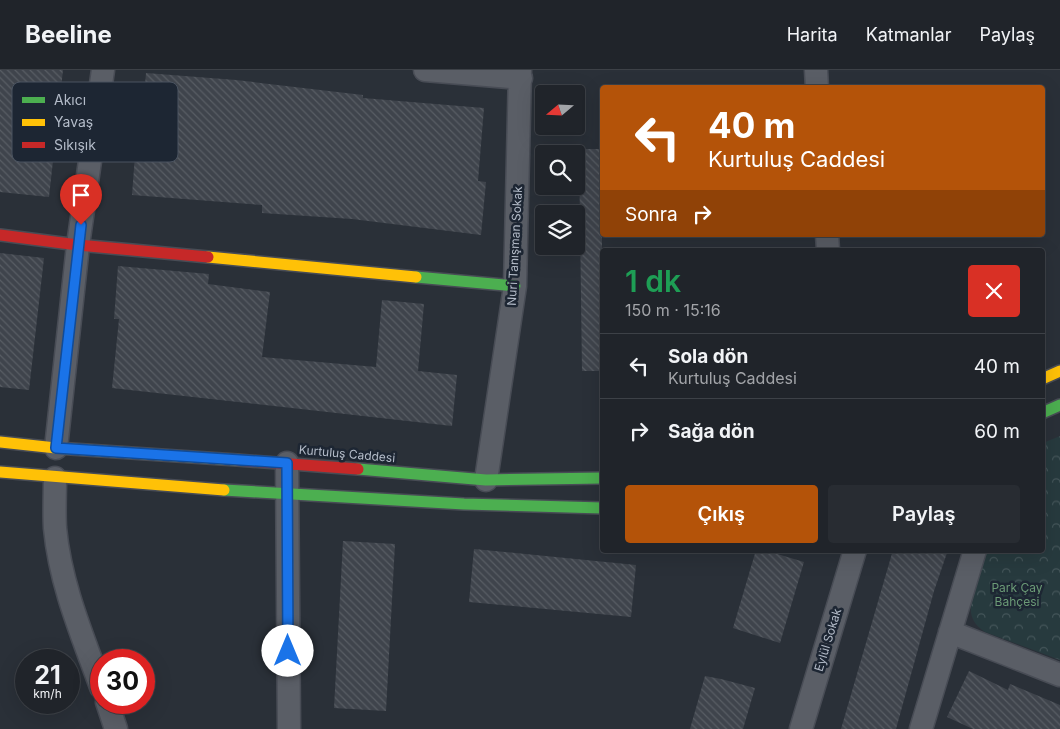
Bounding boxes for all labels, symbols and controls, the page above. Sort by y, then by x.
text: Beeline [25,20,112,49]
text: Harita [787,24,838,45]
text: Katmanlar [866,24,951,45]
text: Paylaş [979,24,1035,45]
legend [12,82,178,162]
north arrow [535,85,585,135]
map controls [535,85,585,255]
text: Akıcı [54,91,86,108]
text: 40 m [708,104,796,146]
icon: left [625,105,690,170]
text: Yavaş [54,113,93,130]
text: Sıkışık [54,136,96,153]
button: search [535,145,585,195]
text: Kurtuluş Caddesi [708,146,885,172]
pin [60,174,102,225]
icon: arrive [67,181,95,209]
street label: Nuri Tanışman Sokak [504,185,525,306]
icon: right [688,200,716,228]
text: Sonra [625,203,678,226]
button: layers [535,205,585,255]
text: 1 dk [625,263,681,299]
button: close [968,265,1020,317]
text: 150 m · 15:16 [625,300,721,320]
text: Sola dön [668,345,748,368]
icon: left [625,352,653,380]
text: 40 m [974,355,1020,378]
text: Kurtuluş Caddesi [668,368,797,388]
icon: right [625,417,653,445]
text: Sağa dön [668,420,754,443]
text: 60 m [974,420,1020,443]
street label: Kurtuluş Caddesi [298,442,396,465]
button: Çıkış [625,485,818,543]
button: Paylaş [828,485,1020,543]
park label: Park Çay Bahçesi [991,580,1043,609]
street label: Eylül Sokak [811,606,844,673]
position arrow [261,624,313,676]
speed limit sign: 30 [90,649,155,714]
text: 21 [34,660,61,690]
text: km/h [33,686,62,701]

